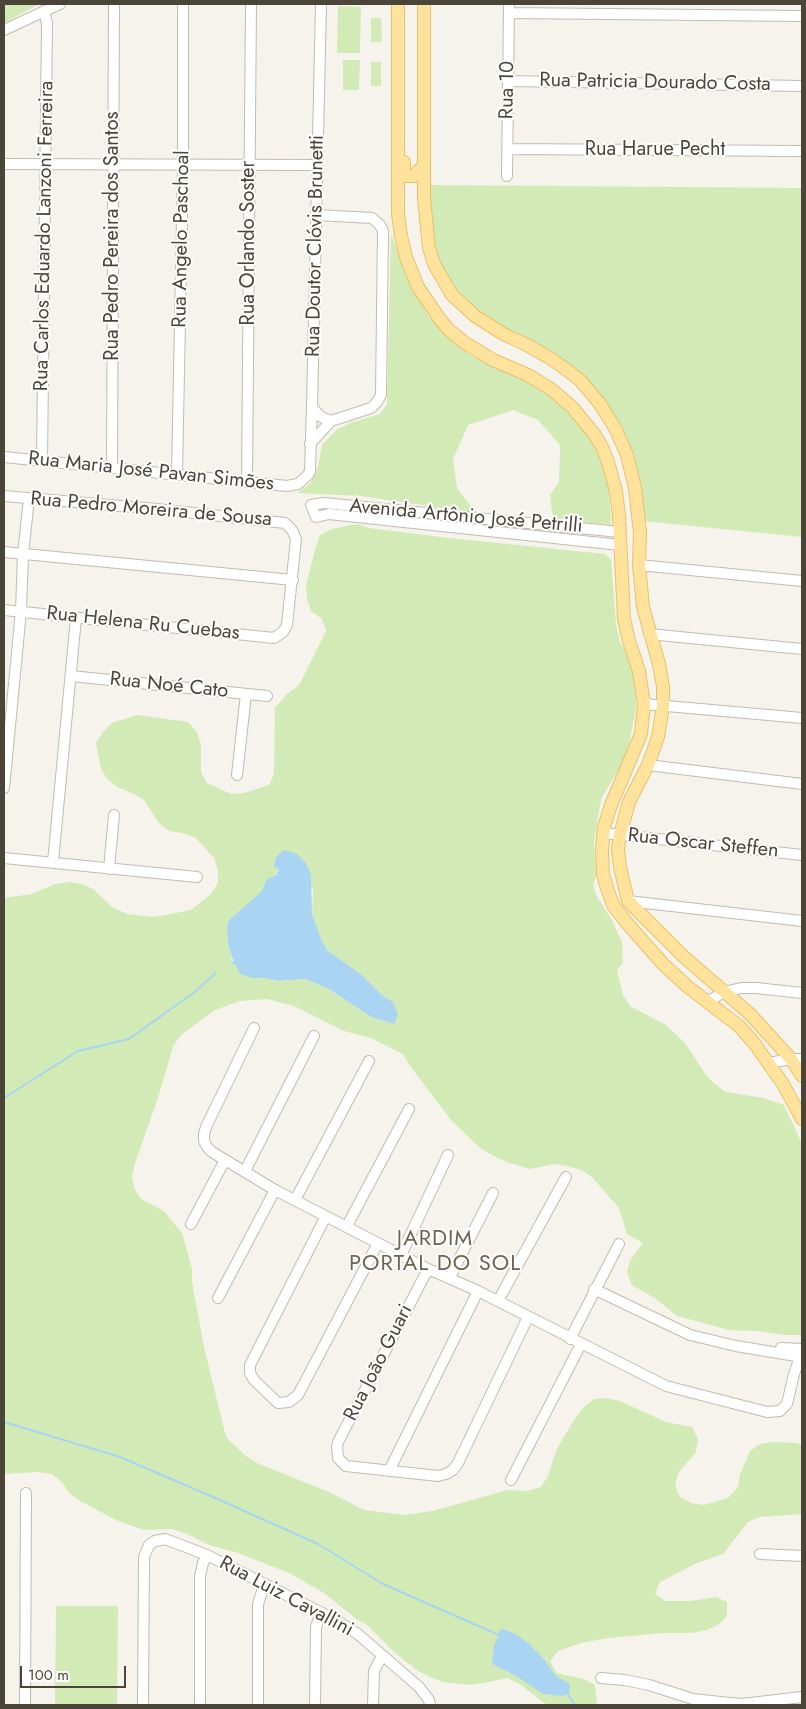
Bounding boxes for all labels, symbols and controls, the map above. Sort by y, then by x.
street label: Rua 10 [495,61,521,119]
street label: Rua Patricia Dourado Costa [539,69,771,97]
street label: Rua Carlos Eduardo Lanzoni Ferreira [30,81,60,391]
street label: Rua Pedro Pereira dos Santos [101,111,125,361]
street label: Rua Doutor Clóvis Brunetti [302,135,330,357]
street label: Rua Harue Pecht [585,138,725,162]
street label: Rua Angelo Paschoal [168,150,196,328]
street label: Rua Orlando Soster [237,161,261,325]
street label: Rua Maria José Pavan Simões [27,447,275,497]
street label: Rua Pedro Moreira de Sousa [29,487,273,533]
street label: Avenida Artônio José Petrilli [348,495,584,539]
street label: Rua Helena Ru Cuebas [45,602,241,646]
street label: Rua Noé Cato [109,668,229,704]
street label: Rua Oscar Steffen [626,824,780,864]
district label: JARDIM PORTAL DO SOL [347,1227,523,1278]
street label: Rua João Guari [339,1301,419,1425]
street label: Rua Luiz Cavallini [215,1552,357,1642]
scale bar [22,1656,129,1688]
text: 100 m [28,1664,69,1686]

